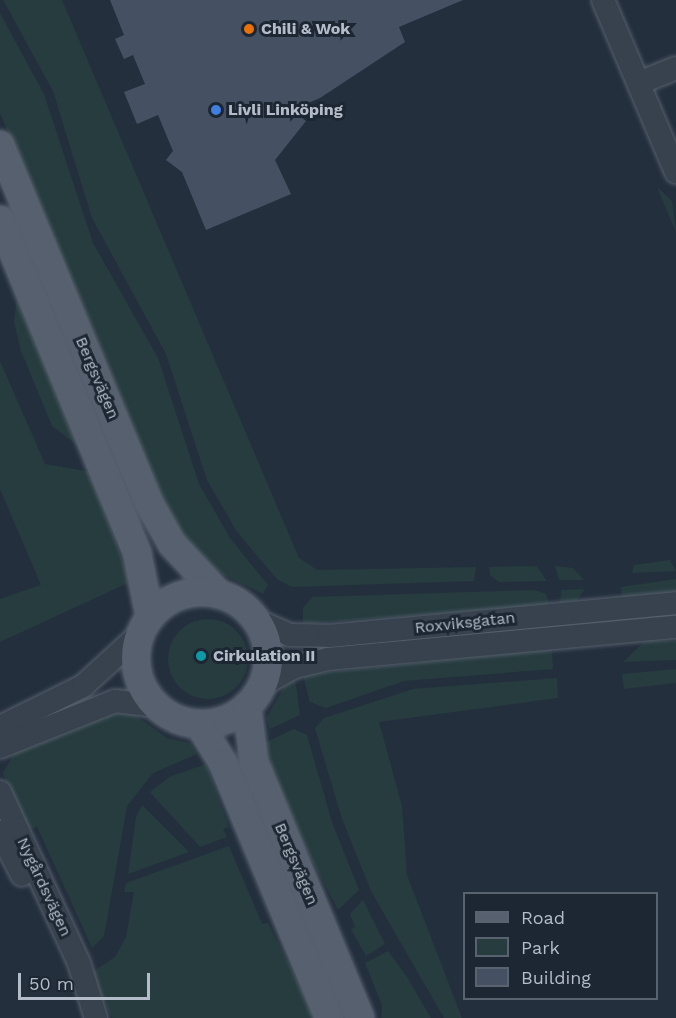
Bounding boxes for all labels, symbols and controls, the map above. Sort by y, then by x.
place label: Chili & Wok [261,19,350,39]
marker: Chili & Wok [242,22,256,36]
place label: Livli Linköping [228,100,343,120]
marker: Livli Linköping [209,103,223,117]
street label: Bergsvägen [71,334,123,422]
street label: Roxviksgatan [414,608,516,638]
place label: Cirkulation II [213,646,315,666]
marker: Cirkulation II [194,649,208,663]
street label: Bergsvägen [270,820,322,908]
street label: Nygårdsvägen [13,834,75,940]
legend [463,892,658,1000]
text: Road [521,907,565,928]
text: Park [521,937,560,958]
scale bar [21,961,153,999]
text: Building [521,967,591,988]
text: 50 m [29,973,74,994]

